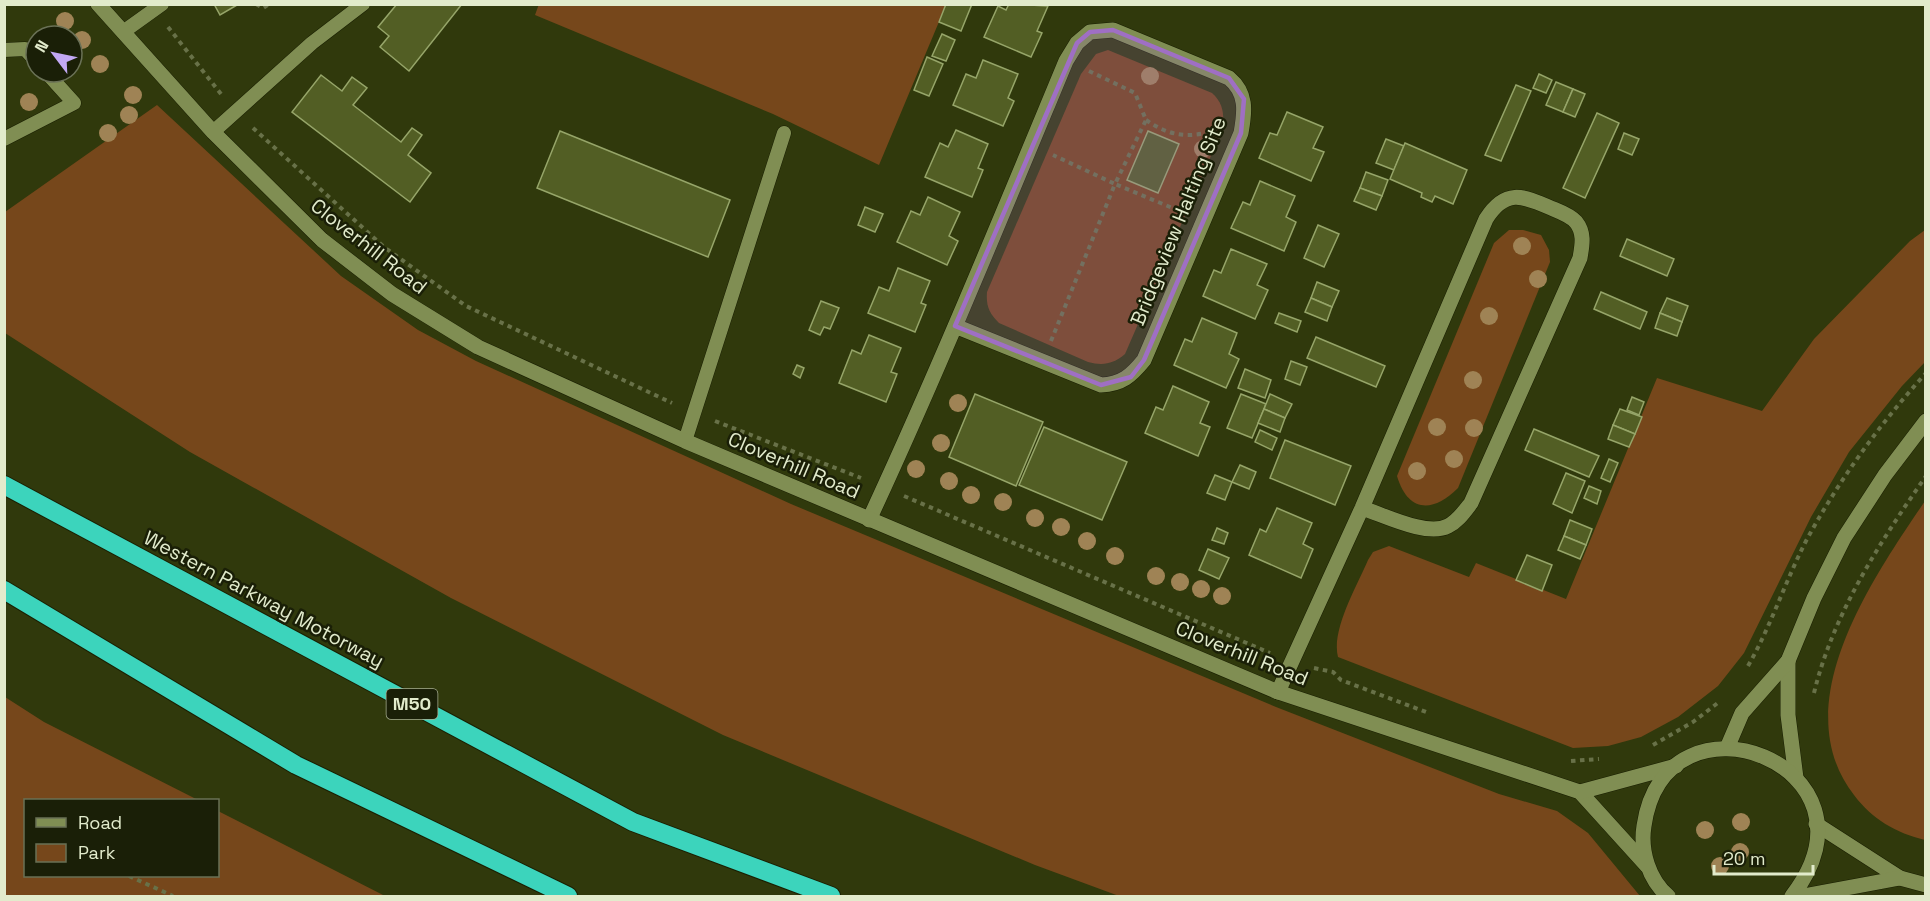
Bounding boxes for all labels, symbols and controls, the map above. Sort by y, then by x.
north arrow [24,24,84,84]
text: N [30,36,53,56]
street label: Bridgeview Halting Site [1124,113,1232,329]
street label: Cloverhill Road [306,192,432,300]
street label: Cloverhill Road [724,426,864,504]
street label: Western Parkway Motorway [139,525,389,673]
street label: Cloverhill Road [1172,615,1312,691]
road number: M50 [386,689,438,719]
legend [24,799,219,877]
text: Road [78,811,122,834]
scale bar [1714,838,1813,876]
text: Park [78,841,116,864]
text: 20 m [1723,847,1766,870]

